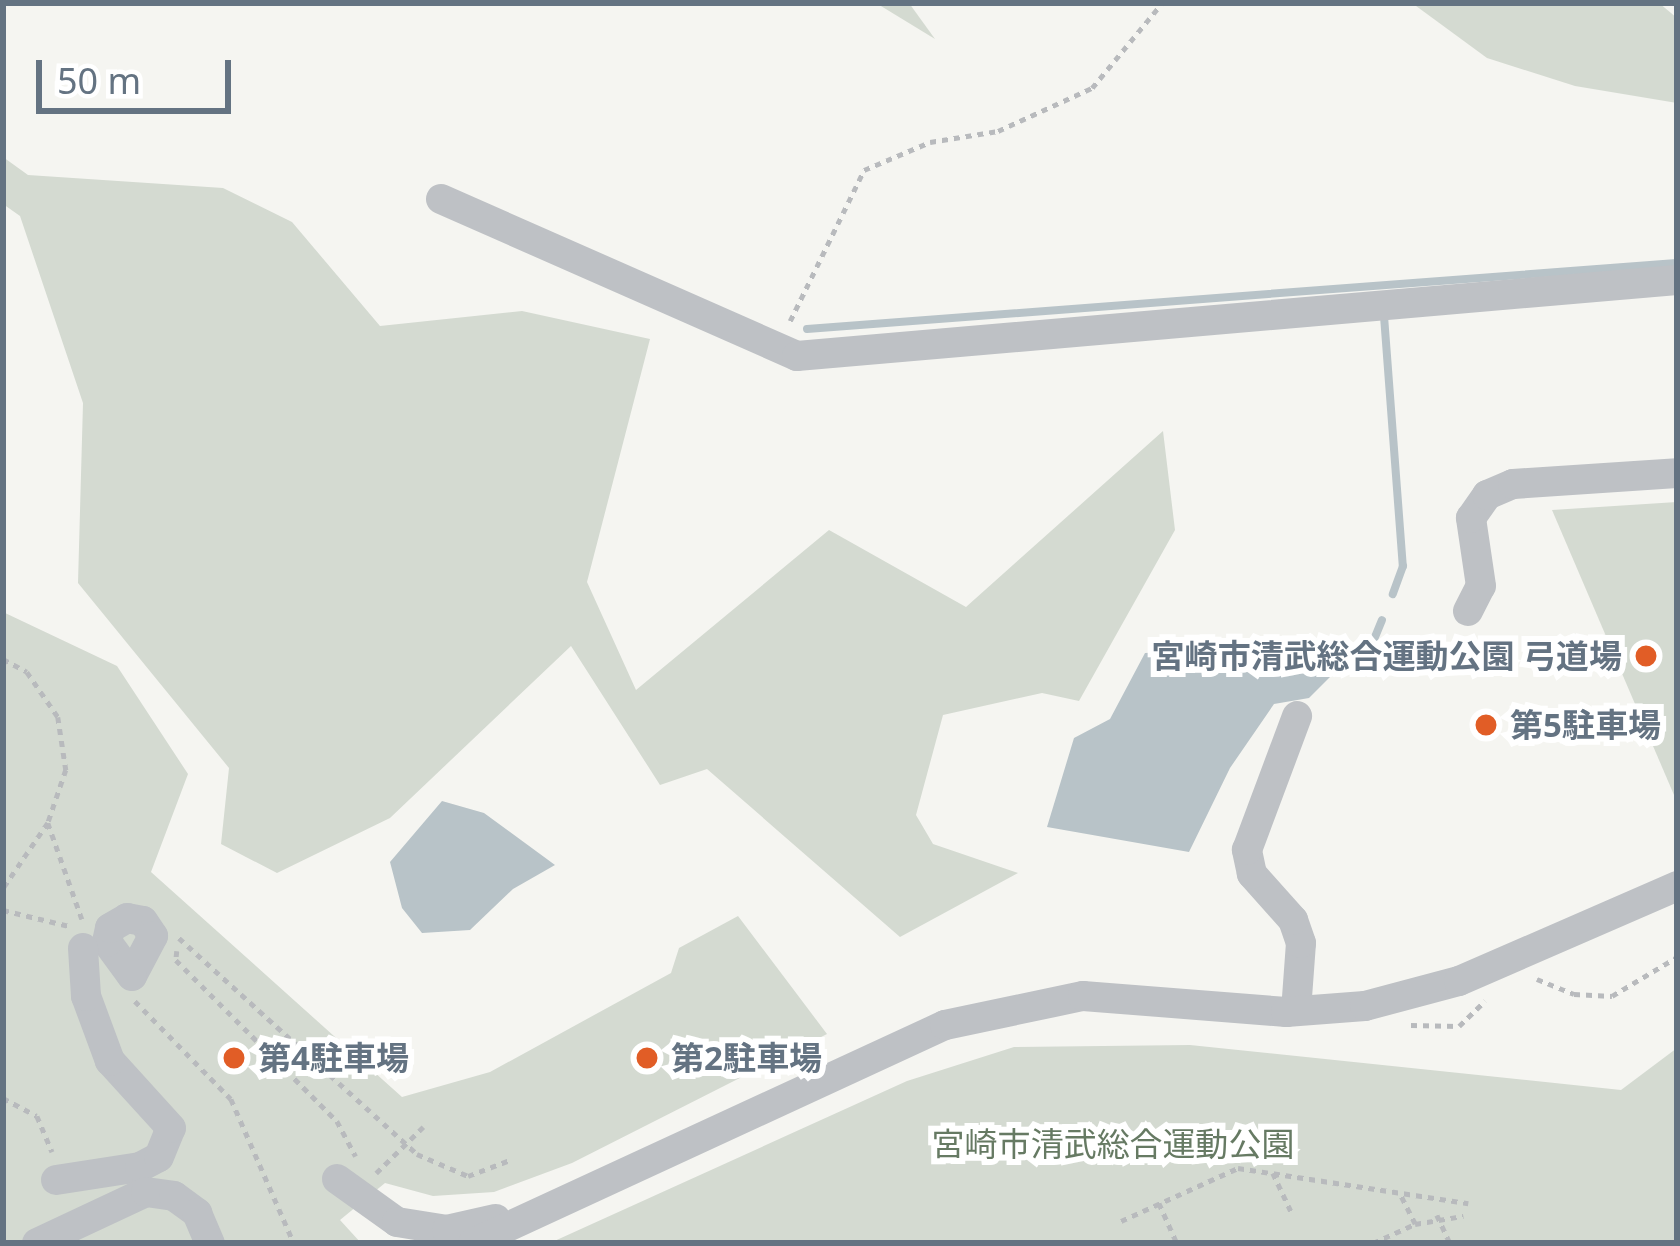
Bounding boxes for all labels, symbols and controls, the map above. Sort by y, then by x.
scale bar [42,36,237,110]
text: 50 m [57,56,141,105]
place label: 宮崎市清武総合運動公園 弓道場 [1151,636,1622,676]
marker: 宮崎市清武総合運動公園 弓道場 [1633,643,1659,669]
place label: 第5駐車場 [1510,705,1661,745]
marker: 第5駐車場 [1473,712,1499,738]
place label: 第4駐車場 [258,1038,409,1078]
place label: 第2駐車場 [671,1038,822,1078]
marker: 第4駐車場 [221,1045,247,1071]
marker: 第2駐車場 [634,1045,660,1071]
park label: 宮崎市清武総合運動公園 [932,1124,1294,1164]

